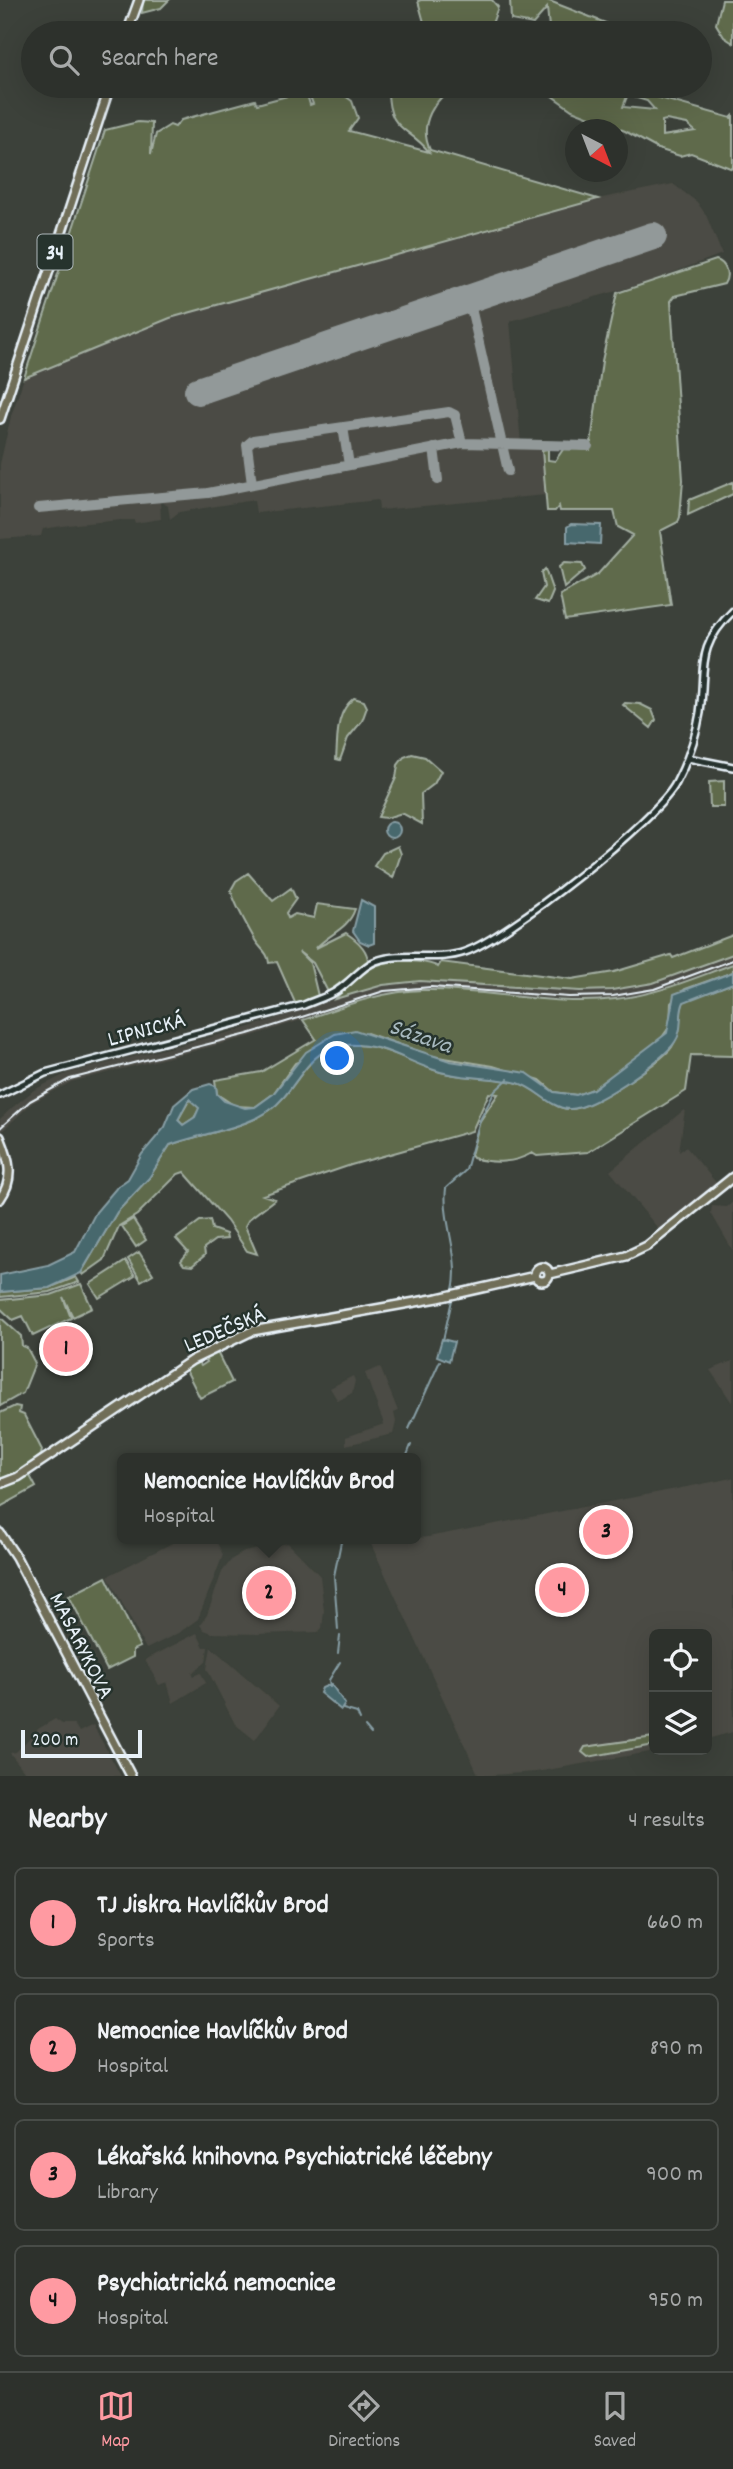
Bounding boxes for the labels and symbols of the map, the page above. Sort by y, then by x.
north arrow [565,119,628,182]
road number: 34 [38,234,72,270]
street label: LIPNICKÁ [104,1005,190,1058]
water label: Sázava [384,1011,458,1065]
your location [320,1041,354,1075]
street label: LEDEČSKÁ [179,1299,272,1363]
pin: 1 [43,1323,89,1375]
pin: 3 [583,1506,629,1558]
pin: 4 [539,1564,585,1616]
pin: 2 [246,1567,292,1619]
street label: MASARYKOVA [39,1588,121,1706]
scale bar [21,1727,142,1759]

